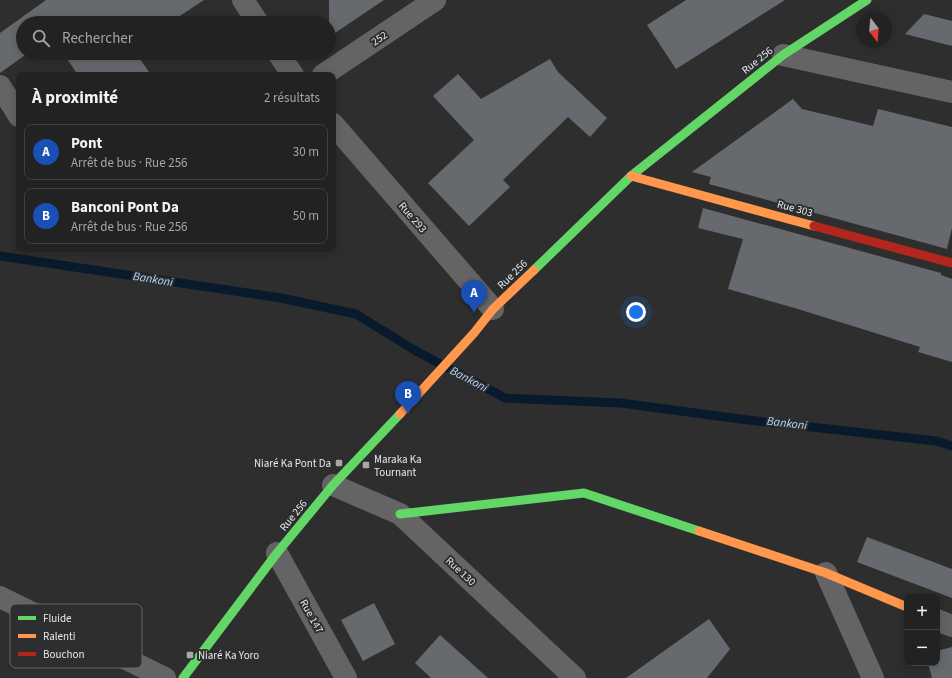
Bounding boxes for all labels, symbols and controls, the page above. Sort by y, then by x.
north arrow [856,12,892,48]
search box [16,16,336,60]
icon: search [30,27,52,49]
text: Rechercher [62,28,133,49]
street label: 252 [368,28,390,49]
street label: Rue 256 [738,43,777,78]
text: À proximité [32,86,118,110]
text: 2 résultats [264,89,320,107]
text: Pont [71,133,102,154]
text: A [42,143,50,161]
text: 30 m [293,143,319,161]
text: Arrêt de bus · Rue 256 [71,154,188,172]
text: Banconi Pont Da [71,197,179,218]
street label: Rue 303 [775,197,814,220]
street label: Rue 293 [395,199,430,236]
text: B [42,207,50,225]
text: 50 m [293,207,319,225]
text: Arrêt de bus · Rue 256 [71,218,188,236]
street label: Rue 256 [494,256,531,292]
water label: Bankoni [132,268,174,291]
pin: A [461,280,487,313]
your location [626,302,646,322]
water label: Bankoni [447,362,491,396]
pin: B [395,381,421,414]
water label: Bankoni [766,413,808,434]
place label: Maraka Ka Tournant [374,452,422,480]
place label: Niaré Ka Pont Da [254,456,331,471]
marker: Niaré Ka Pont Da [334,458,344,468]
marker: Maraka Ka Tournant [361,460,371,470]
street label: Rue 256 [276,496,311,534]
street label: Rue 130 [442,553,479,589]
map controls [904,594,940,666]
button: + [904,594,940,630]
street label: Rue 147 [296,597,327,636]
legend [10,604,142,668]
text: Fluide [43,611,72,626]
text: Ralenti [43,629,75,644]
button: − [904,630,940,666]
text: Bouchon [43,647,84,662]
place label: Niaré Ka Yoro [198,648,259,663]
marker: Niaré Ka Yoro [185,650,195,660]

